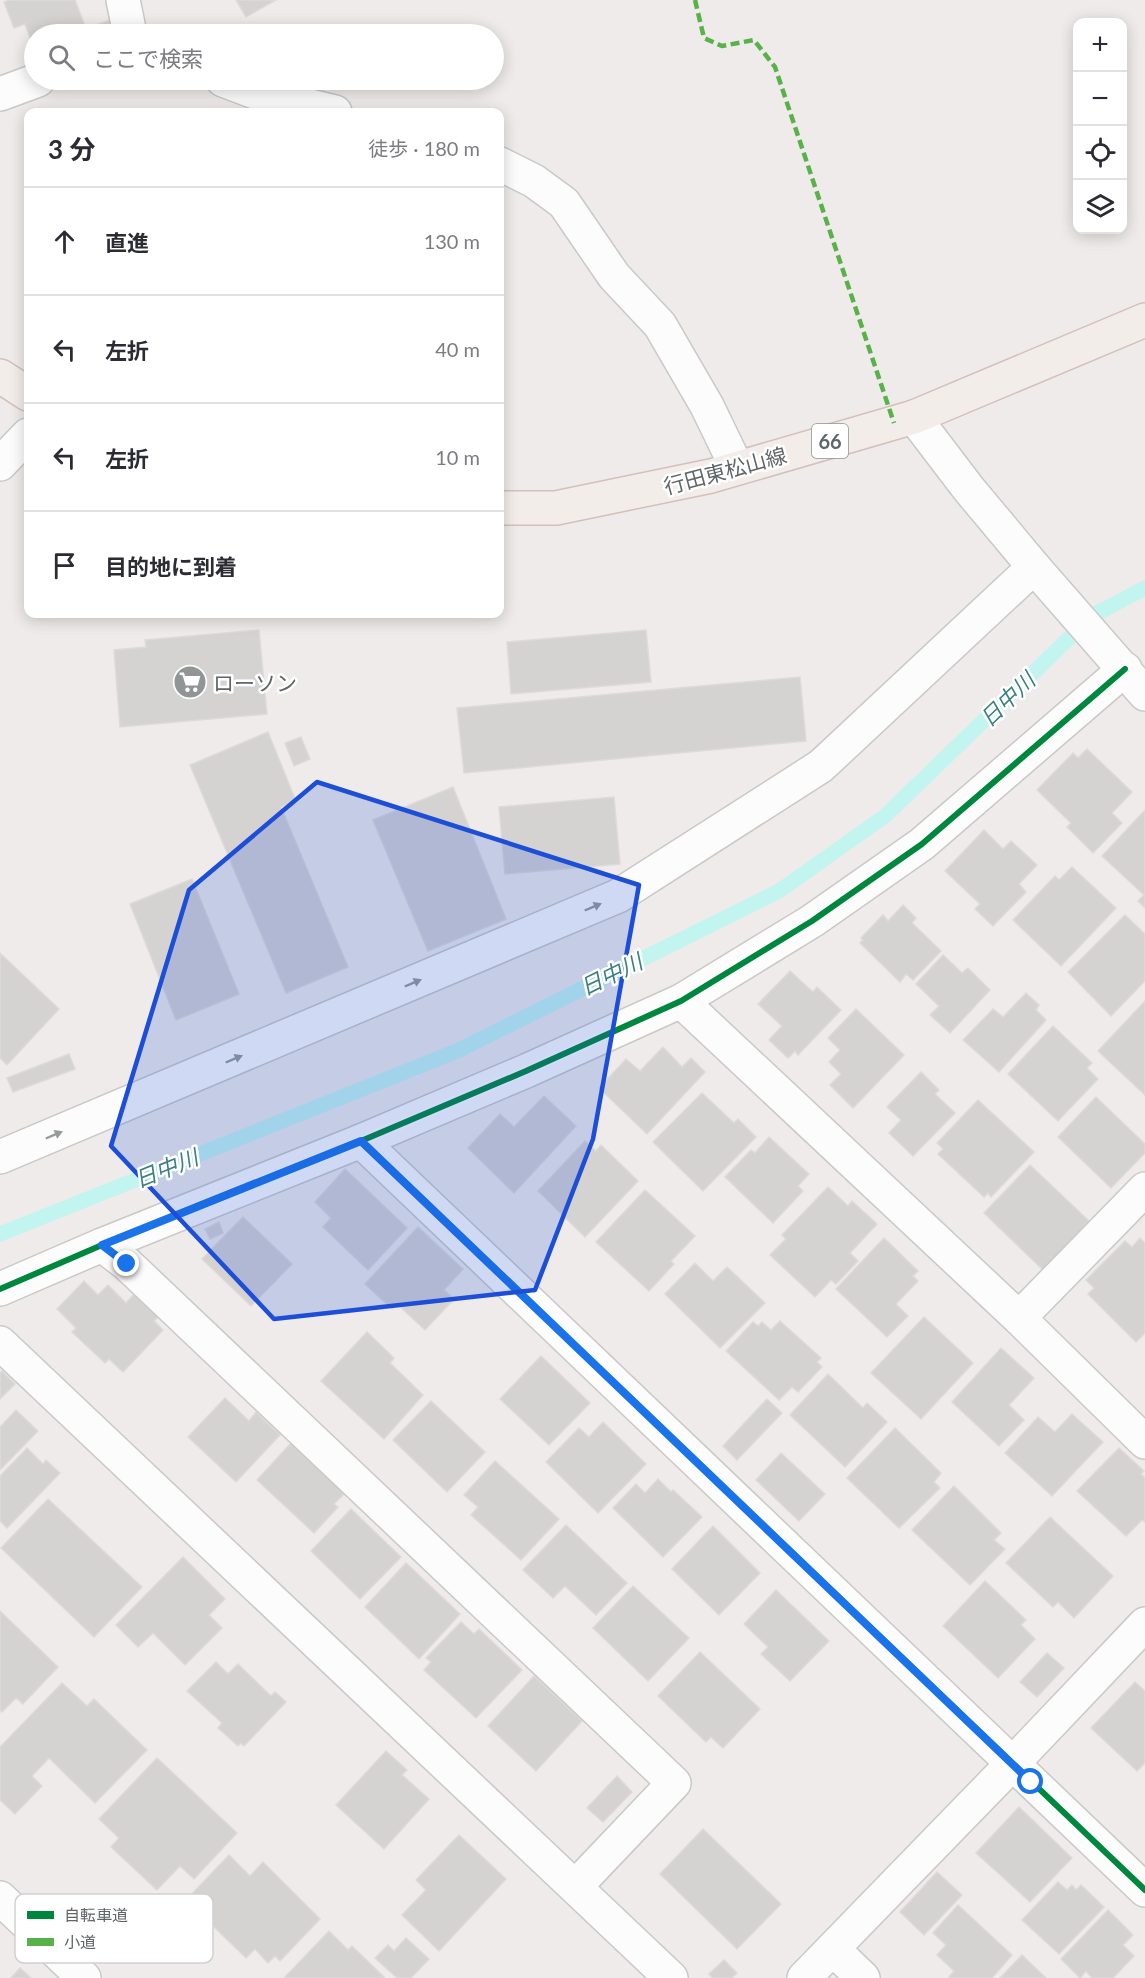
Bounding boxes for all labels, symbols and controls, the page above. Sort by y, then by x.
map controls [1073,18,1127,234]
button: + [1073,18,1127,72]
search box [24,24,504,90]
icon: search [45,41,78,74]
text: ここで検索 [93,45,203,72]
button: − [1073,72,1127,126]
button: locate [1073,126,1127,180]
text: 3 分 [48,133,95,165]
text: 徒歩 · 180 m [368,136,480,160]
button: layers [1073,180,1127,234]
icon: ahead [48,225,81,258]
text: 直進 [105,229,149,256]
text: 130 m [424,229,480,253]
icon: left [48,333,81,366]
text: 左折 [105,337,149,364]
text: 40 m [435,337,480,361]
road number: 66 [812,424,848,458]
icon: left [48,441,81,474]
street label: 行田東松山線 [661,442,789,498]
text: 左折 [105,445,149,472]
text: 10 m [435,445,480,469]
icon: arrive [48,549,81,582]
text: 目的地に到着 [105,553,237,580]
supermarket icon: ローソン [172,664,208,700]
water label: 日中川 [974,665,1042,732]
place label: ローソン [213,670,297,695]
one-way arrow [584,902,601,911]
water label: 日中川 [575,947,648,1001]
one-way arrow [405,978,423,988]
one-way arrow [225,1054,243,1064]
one-way arrow [45,1130,63,1139]
water label: 日中川 [130,1142,204,1193]
route end [113,1250,139,1276]
route start [1017,1768,1043,1794]
legend [15,1894,213,1963]
text: 自転車道 [64,1905,128,1924]
text: 小道 [64,1932,96,1951]

